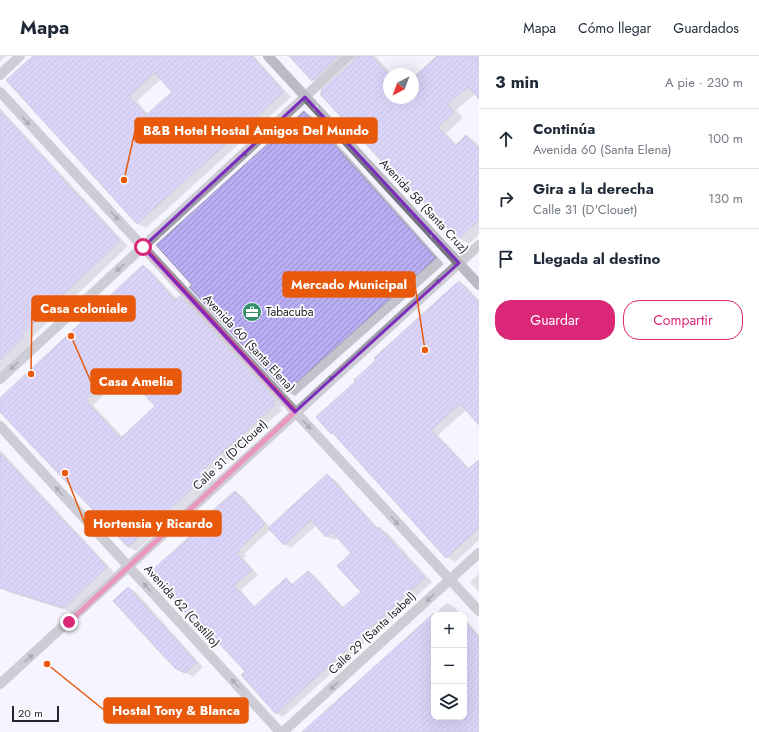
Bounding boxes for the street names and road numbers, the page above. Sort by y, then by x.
street label: Avenida 58 (Santa Cruz) [375,155,473,257]
street label: Avenida 60 (Santa Elena) [199,290,299,396]
street label: Calle 31 (D'Clouet) [189,416,271,494]
street label: Avenida 62 (Castillo) [140,561,224,651]
street label: Calle 29 (Santa Isabel) [324,587,420,679]

